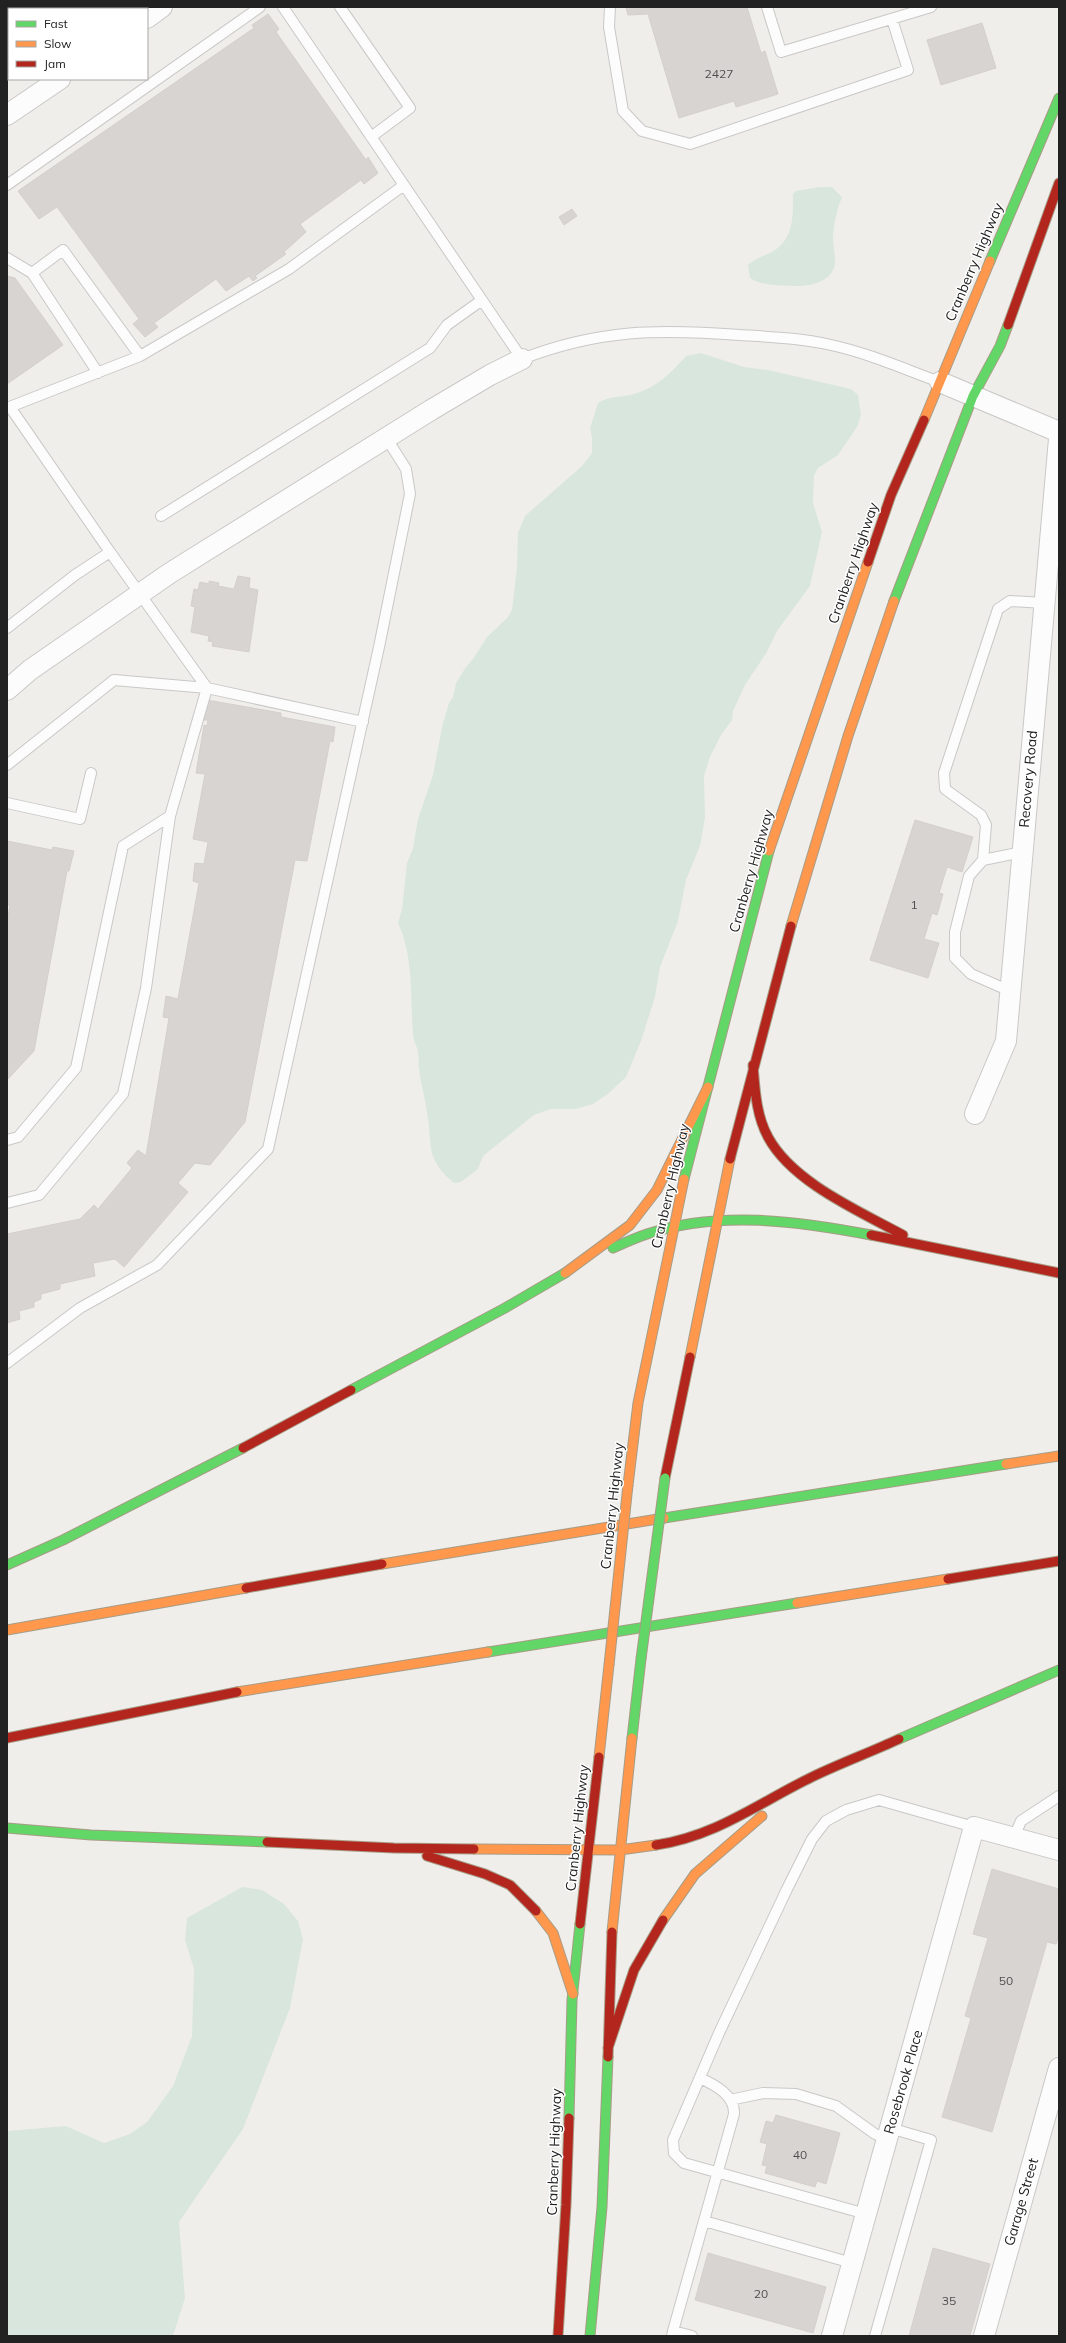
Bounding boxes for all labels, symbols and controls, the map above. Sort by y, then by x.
legend [8,8,148,80]
text: Fast [44,16,68,31]
text: Slow [44,36,72,51]
text: Jam [44,56,66,71]
house number: 2427 [705,66,733,81]
street label: Cranberry Highway [941,199,1007,324]
street label: Cranberry Highway [824,499,882,626]
street label: Recovery Road [1015,730,1041,828]
street label: Cranberry Highway [725,807,777,935]
house number: 1 [910,897,918,912]
street label: Cranberry Highway [647,1121,693,1250]
street label: Cranberry Highway [596,1441,628,1570]
street label: Cranberry Highway [561,1763,593,1892]
house number: 50 [999,1973,1013,1988]
street label: Rosebrook Place [880,2028,926,2136]
street label: Cranberry Highway [543,2088,565,2216]
house number: 40 [793,2147,807,2162]
street label: Garage Street [1000,2156,1042,2248]
house number: 20 [754,2286,768,2301]
house number: 35 [942,2293,956,2308]

